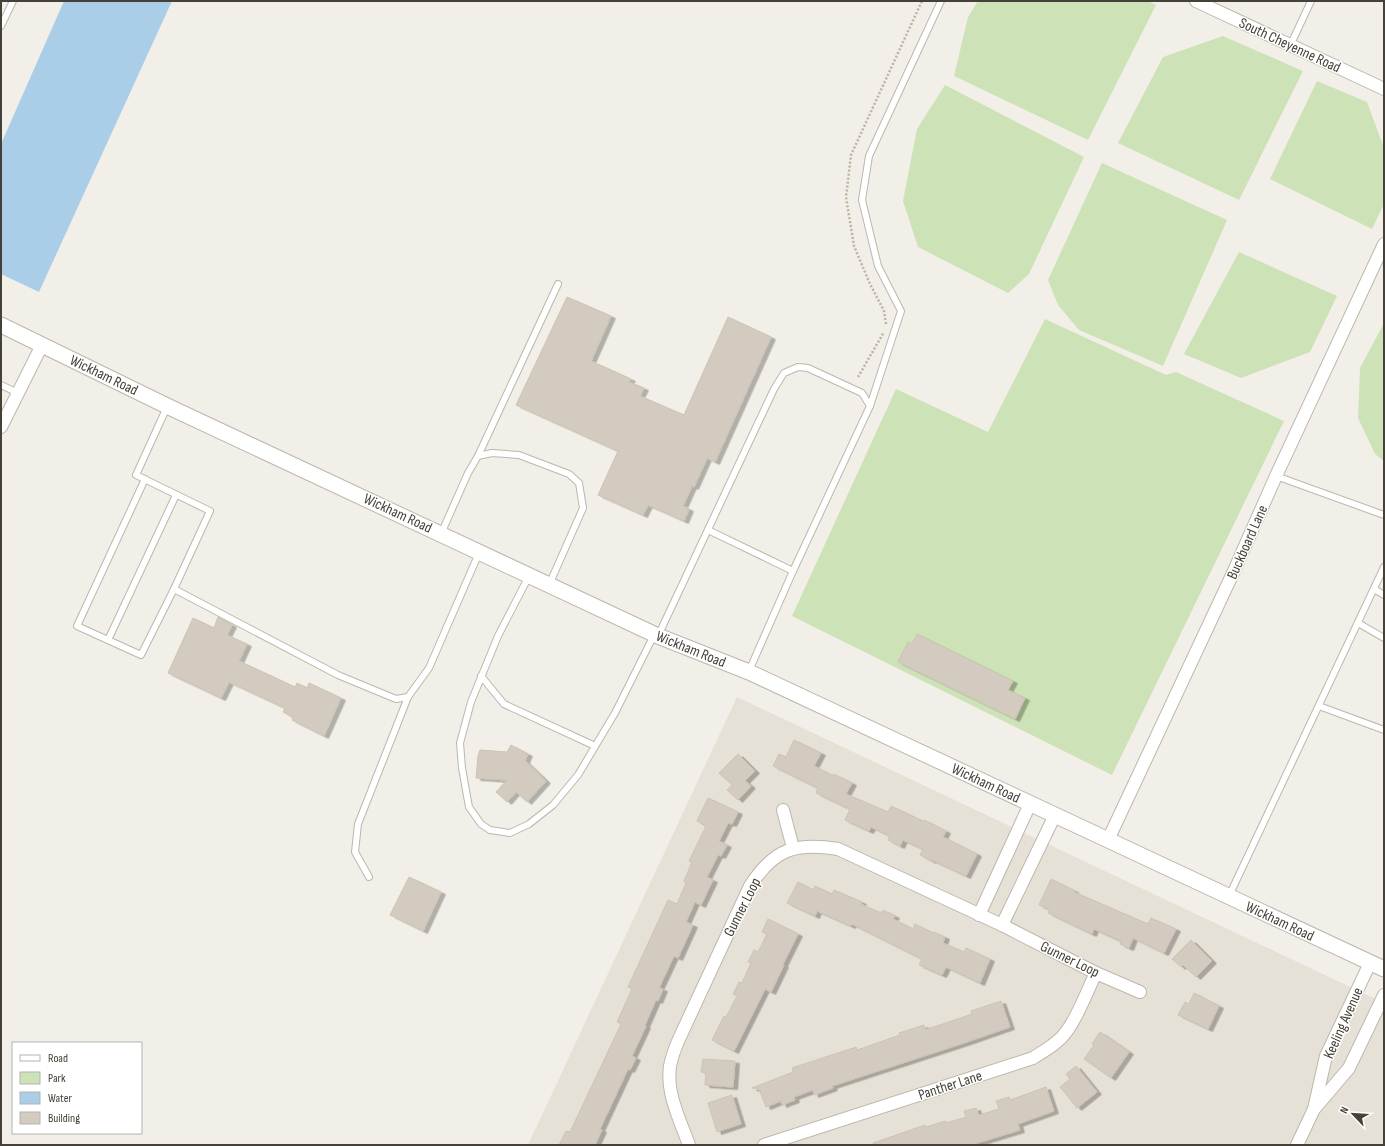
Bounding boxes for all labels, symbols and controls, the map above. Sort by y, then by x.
street label: South Cheyenne Road [1236,14,1344,77]
street label: Wickham Road [67,351,141,400]
street label: Wickham Road [360,489,435,538]
street label: Buckboard Lane [1223,502,1272,582]
street label: Wickham Road [653,627,728,672]
street label: Wickham Road [948,759,1023,808]
street label: Gunner Loop [720,875,765,940]
street label: Wickham Road [1242,897,1317,946]
street label: Gunner Loop [1037,937,1102,982]
street label: Keeling Avenue [1319,985,1368,1062]
legend [12,1042,142,1134]
text: Road [48,1051,68,1066]
street label: Panther Lane [916,1066,984,1105]
text: Park [48,1071,66,1086]
text: Water [48,1091,72,1106]
north arrow [1333,1094,1373,1134]
text: N [1337,1104,1352,1115]
text: Building [48,1111,80,1126]

